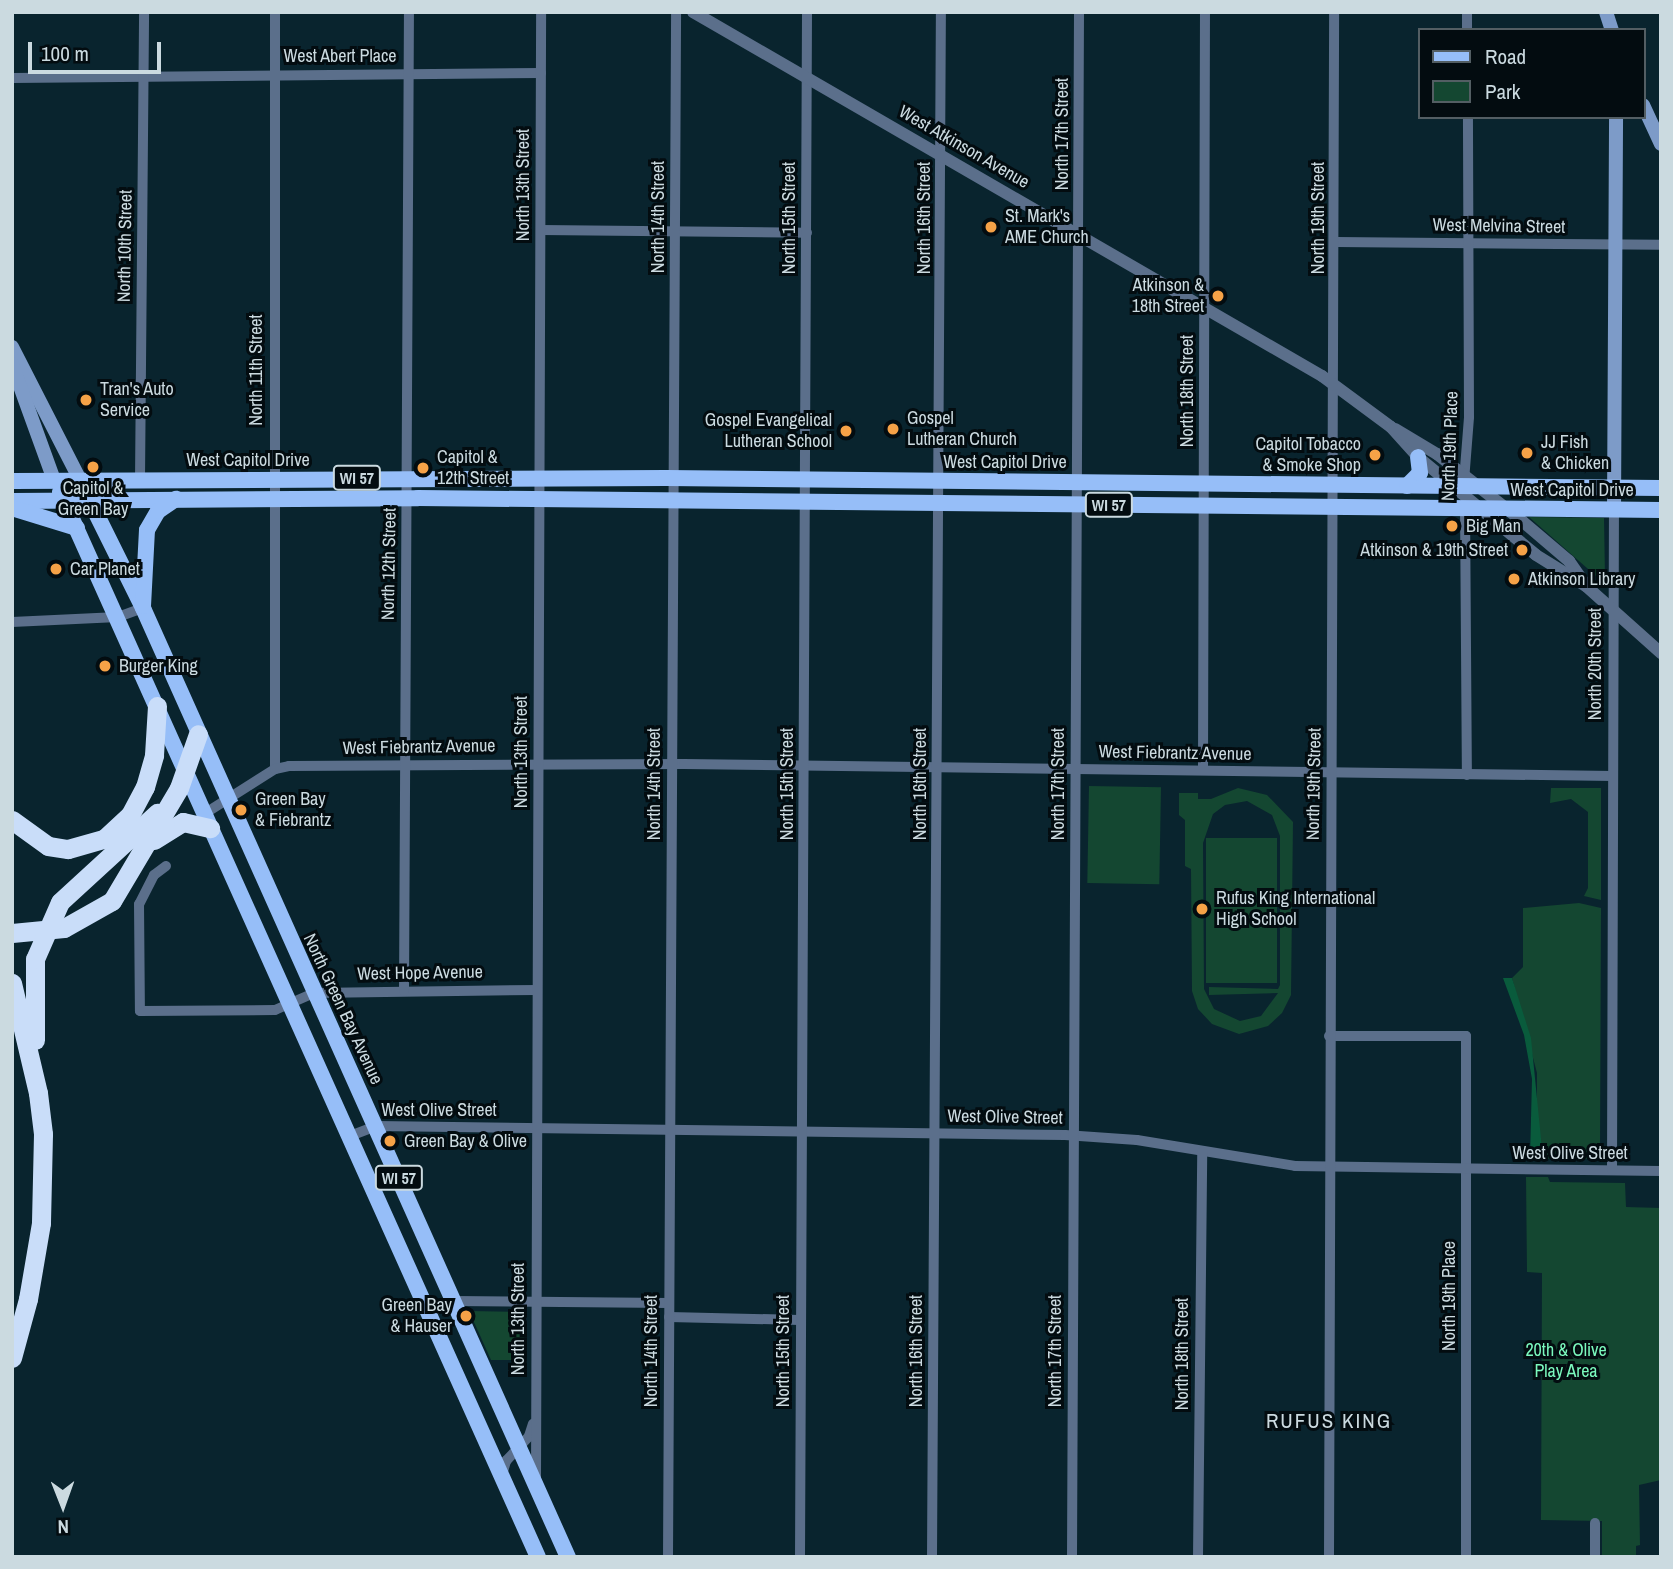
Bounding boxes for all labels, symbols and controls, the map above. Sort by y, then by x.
scale bar [32,28,164,72]
legend [1418,28,1645,119]
text: 100 m [41,39,89,68]
text: Road [1485,42,1526,71]
street label: West Abert Place [283,45,397,67]
text: Park [1485,77,1520,106]
street label: North 17th Street [1051,78,1073,190]
street label: West Atkinson Avenue [894,100,1034,194]
street label: North 13th Street [512,129,534,241]
street label: North 14th Street [647,161,669,273]
street label: North 15th Street [778,162,800,274]
street label: North 16th Street [913,162,935,274]
street label: North 19th Street [1307,162,1329,274]
street label: North 10th Street [113,190,137,302]
place label: St. Mark's AME Church [1005,206,1089,248]
street label: West Melvina Street [1433,214,1565,238]
marker: St. Mark's AME Church [983,219,999,235]
place label: Atkinson & 18th Street [1132,275,1204,318]
marker: Atkinson & 18th Street [1210,288,1226,304]
street label: North 11th Street [245,314,267,426]
street label: North 18th Street [1176,335,1198,447]
place label: Tran's Auto Service [100,379,174,422]
street label: North 19th Place [1437,391,1463,501]
marker: Tran's Auto Service [78,392,94,408]
place label: Gospel Lutheran Church [907,408,1017,450]
place label: Gospel Evangelical Lutheran School [705,410,832,452]
marker: Gospel Lutheran Church [885,421,901,437]
marker: Gospel Evangelical Lutheran School [838,423,854,439]
place label: JJ Fish & Chicken [1541,432,1609,474]
place label: Capitol Tobacco & Smoke Shop [1255,434,1361,476]
marker: JJ Fish & Chicken [1519,445,1535,461]
place label: Capitol & 12th Street [437,447,509,490]
marker: Capitol Tobacco & Smoke Shop [1367,447,1383,463]
street label: West Capitol Drive [186,449,310,471]
street label: West Capitol Drive [943,451,1067,473]
marker: Capitol & Green Bay [85,459,101,475]
marker: Capitol & 12th Street [415,460,431,476]
road number: WI 57 [332,466,382,491]
place label: Capitol & Green Bay [58,478,128,520]
street label: West Capitol Drive [1510,479,1634,501]
road number: WI 57 [1084,492,1134,518]
street label: North 12th Street [377,508,401,620]
place label: Big Man [1466,515,1521,537]
marker: Big Man [1444,518,1460,534]
place label: Atkinson & 19th Street [1360,539,1508,561]
marker: Atkinson & 19th Street [1514,542,1530,558]
place label: Car Planet [70,558,140,580]
marker: Car Planet [48,561,64,577]
place label: Atkinson Library [1528,568,1635,590]
marker: Atkinson Library [1506,571,1522,587]
street label: North 20th Street [1584,608,1606,720]
place label: Burger King [119,655,198,677]
marker: Burger King [97,658,113,674]
street label: North 13th Street [510,696,532,808]
street label: North 14th Street [643,728,665,840]
street label: North 15th Street [776,728,798,840]
street label: North 16th Street [909,728,931,840]
street label: North 17th Street [1047,728,1069,840]
street label: North 19th Street [1302,728,1326,840]
street label: West Fiebrantz Avenue [342,735,496,759]
street label: West Fiebrantz Avenue [1098,741,1252,765]
place label: Green Bay & Fiebrantz [255,789,331,832]
marker: Green Bay & Fiebrantz [233,802,249,818]
place label: Rufus King International High School [1216,888,1375,930]
marker: Rufus King International High School [1194,901,1210,917]
street label: North Green Bay Avenue [298,930,388,1088]
street label: West Hope Avenue [356,961,484,985]
street label: West Olive Street [381,1099,497,1121]
street label: West Olive Street [947,1105,1063,1129]
place label: Green Bay & Olive [404,1130,527,1152]
marker: Green Bay & Olive [382,1133,398,1149]
street label: West Olive Street [1512,1142,1628,1164]
road number: WI 57 [374,1166,424,1190]
street label: North 19th Place [1438,1241,1460,1351]
street label: North 13th Street [507,1263,529,1375]
place label: Green Bay & Hauser [381,1295,452,1338]
street label: North 14th Street [640,1295,662,1407]
street label: North 15th Street [772,1295,794,1407]
street label: North 16th Street [905,1295,927,1407]
street label: North 17th Street [1044,1295,1066,1407]
street label: North 18th Street [1171,1298,1193,1410]
marker: Green Bay & Hauser [458,1308,474,1324]
park label: 20th & Olive Play Area [1525,1340,1607,1382]
district label: RUFUS KING [1267,1408,1391,1434]
north arrow [28,1471,98,1541]
text: N [58,1514,69,1540]

